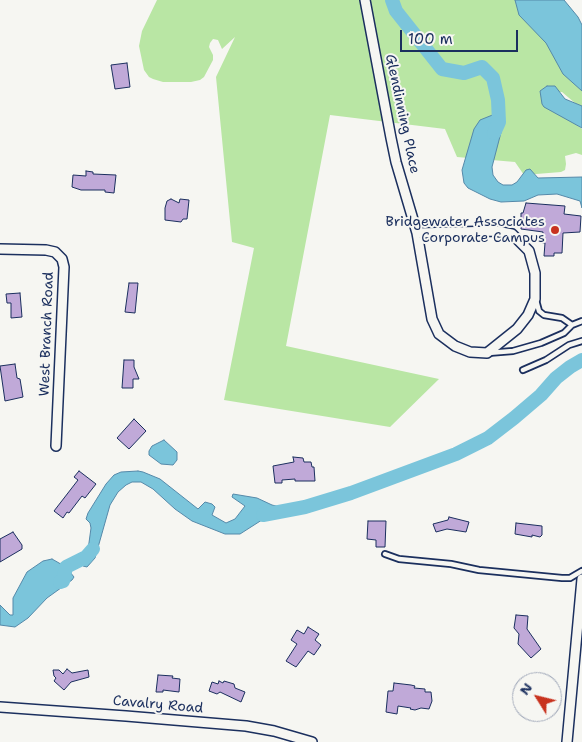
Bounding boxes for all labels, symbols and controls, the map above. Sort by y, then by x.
scale bar [402,20,520,52]
text: 100 m [408,29,453,49]
street label: Glendinning Place [381,53,423,175]
place label: Bridgewater Associates Corporate Campus [386,214,545,246]
marker: Bridgewater Associates Corporate Campus [549,224,561,236]
street label: West Branch Road [36,271,58,397]
north arrow [512,672,562,722]
text: N [515,679,536,699]
street label: Cavalry Road [112,693,204,717]

